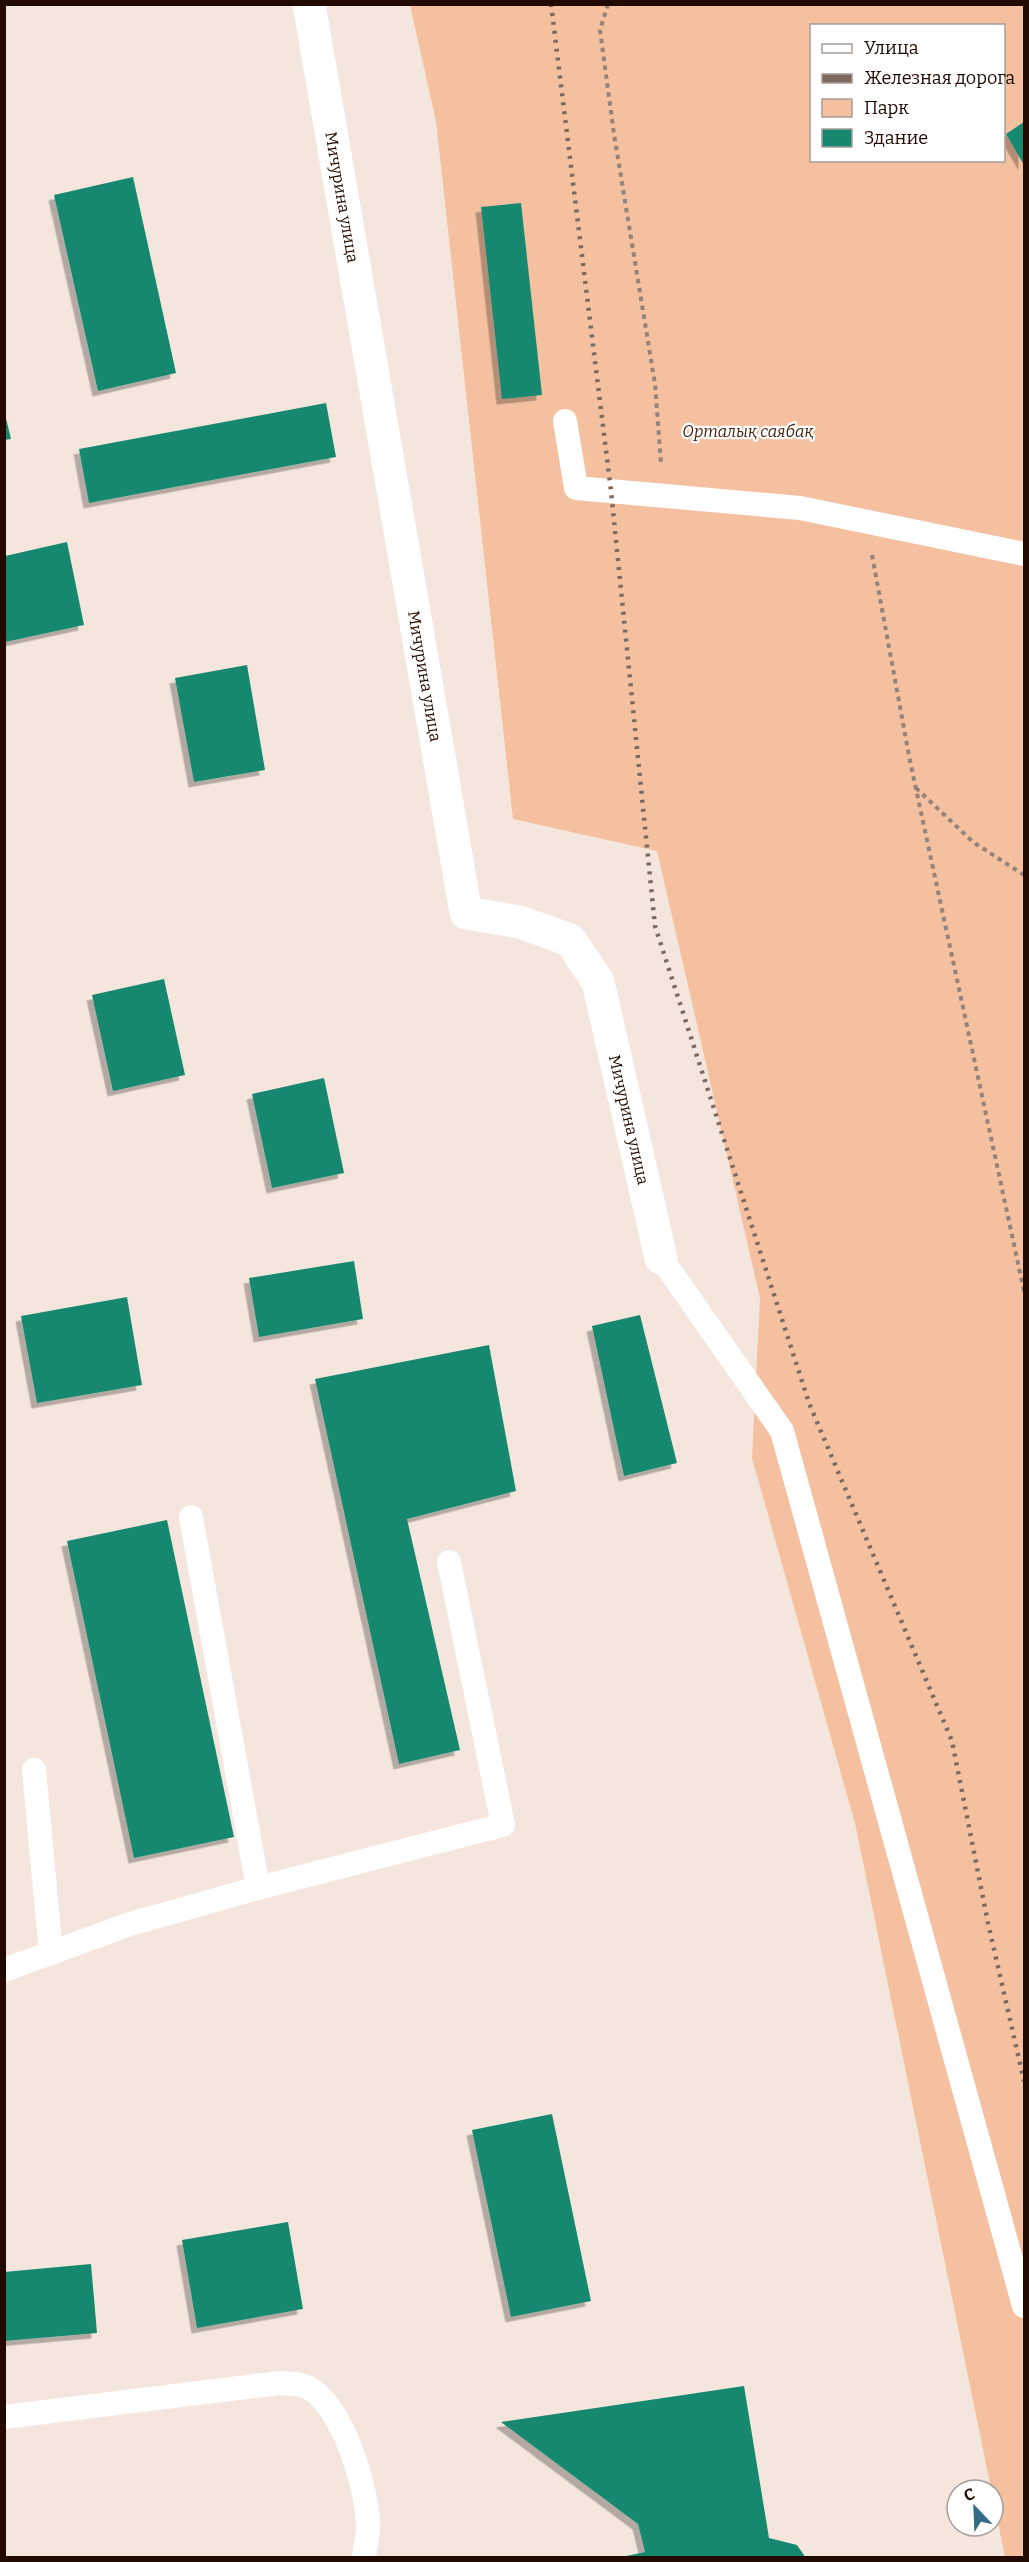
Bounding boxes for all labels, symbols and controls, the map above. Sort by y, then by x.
legend [810,24,1005,162]
text: Улица [864,37,919,59]
text: Железная дорога [864,67,1015,89]
text: Парк [864,97,909,119]
text: Здание [864,127,928,149]
street label: Мичурина улица [322,130,363,264]
park label: Орталық саябақ [682,422,814,441]
street label: Мичурина улица [404,609,446,743]
street label: Мичурина улица [605,1053,653,1187]
north arrow [945,2478,1005,2538]
text: С [961,2484,978,2505]

